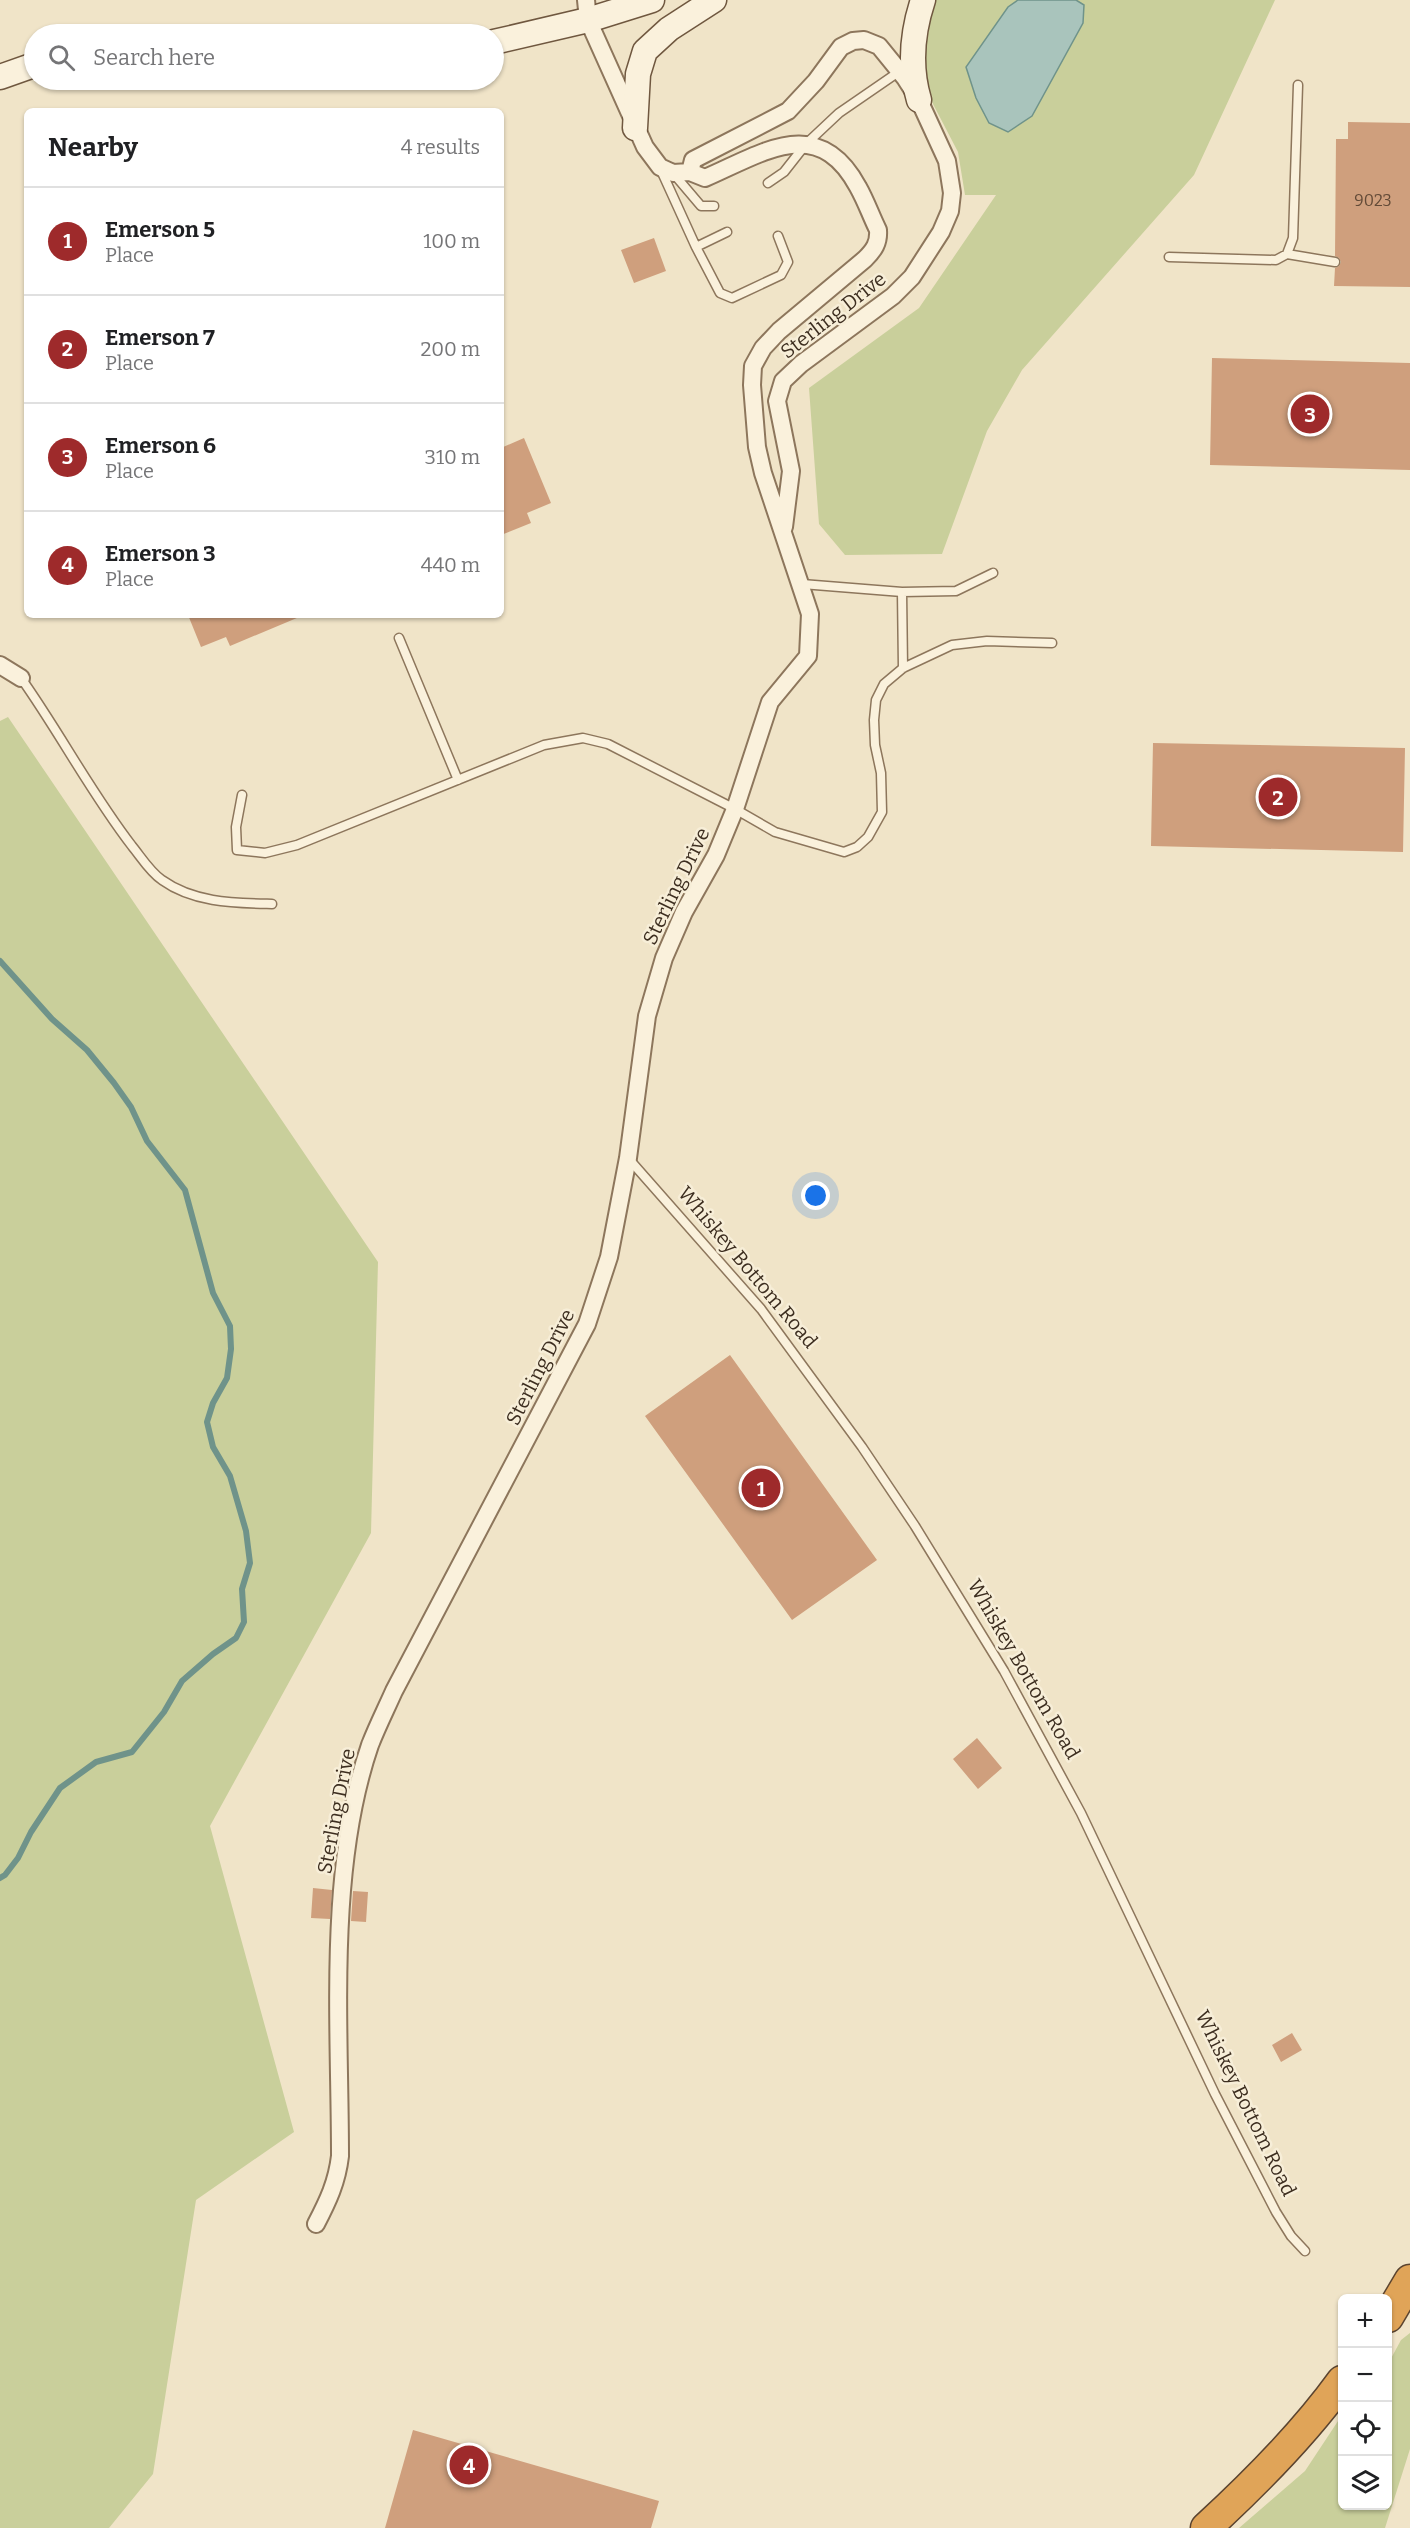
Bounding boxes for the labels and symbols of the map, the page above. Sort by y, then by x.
house number: 9023 [1354,191,1392,210]
street label: Sterling Drive [776,266,890,364]
pin: 3 [1290,392,1330,436]
pin: 2 [1258,774,1298,820]
street label: Sterling Drive [637,824,715,948]
street label: Whiskey Bottom Road [673,1181,823,1353]
your location [801,1181,830,1210]
street label: Sterling Drive [500,1305,580,1429]
pin: 1 [742,1466,780,1510]
street label: Whiskey Bottom Road [963,1575,1085,1763]
street label: Sterling Drive [312,1746,360,1876]
street label: Whiskey Bottom Road [1191,2006,1302,2200]
pin: 4 [450,2442,488,2488]

